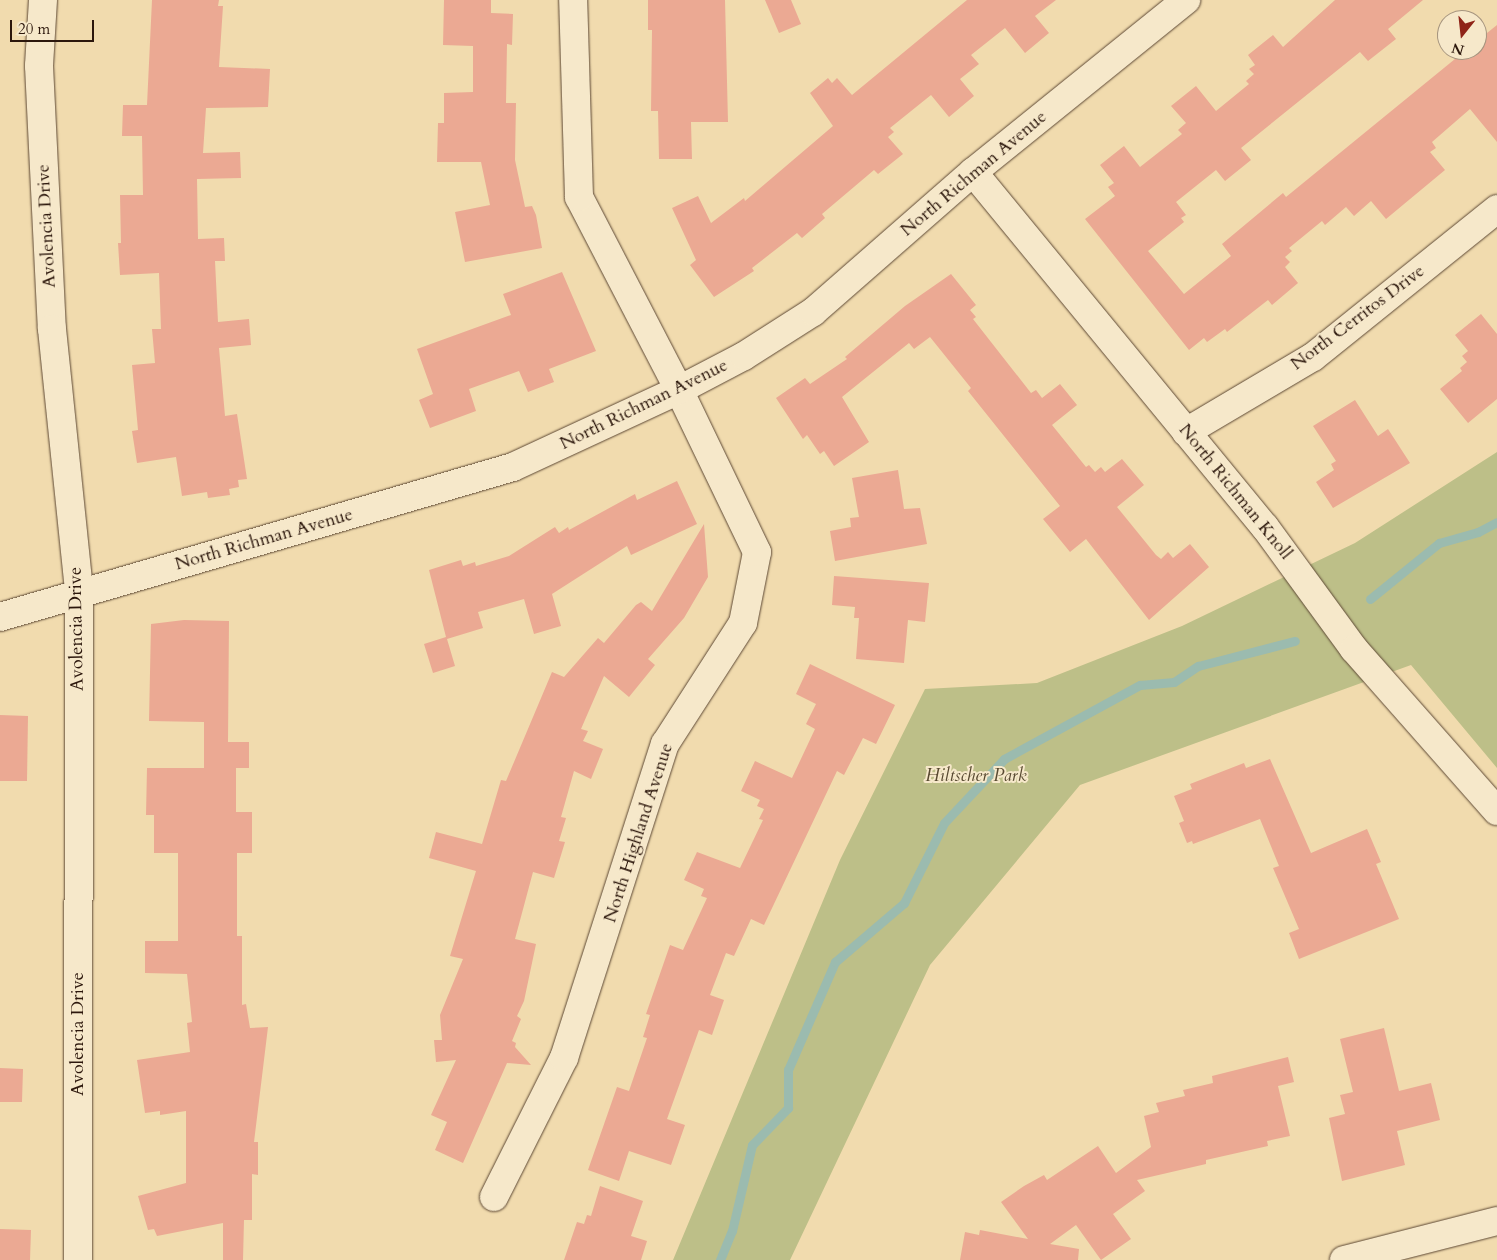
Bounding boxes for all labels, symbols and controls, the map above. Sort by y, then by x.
scale bar [12,10,96,42]
north arrow [1437,10,1487,60]
text: 20 m [18,19,50,39]
text: N [1450,38,1466,60]
street label: North Richman Avenue [897,107,1051,241]
street label: Avolencia Drive [33,163,61,289]
street label: North Cerritos Drive [1287,261,1429,375]
street label: North Richman Avenue [557,355,731,455]
street label: North Richman Knoll [1174,420,1296,564]
street label: North Richman Avenue [173,504,355,576]
street label: Avolencia Drive [65,567,89,691]
street label: North Highland Avenue [600,741,678,925]
park label: Hiltscher Park [925,765,1027,787]
street label: Avolencia Drive [67,972,89,1096]

